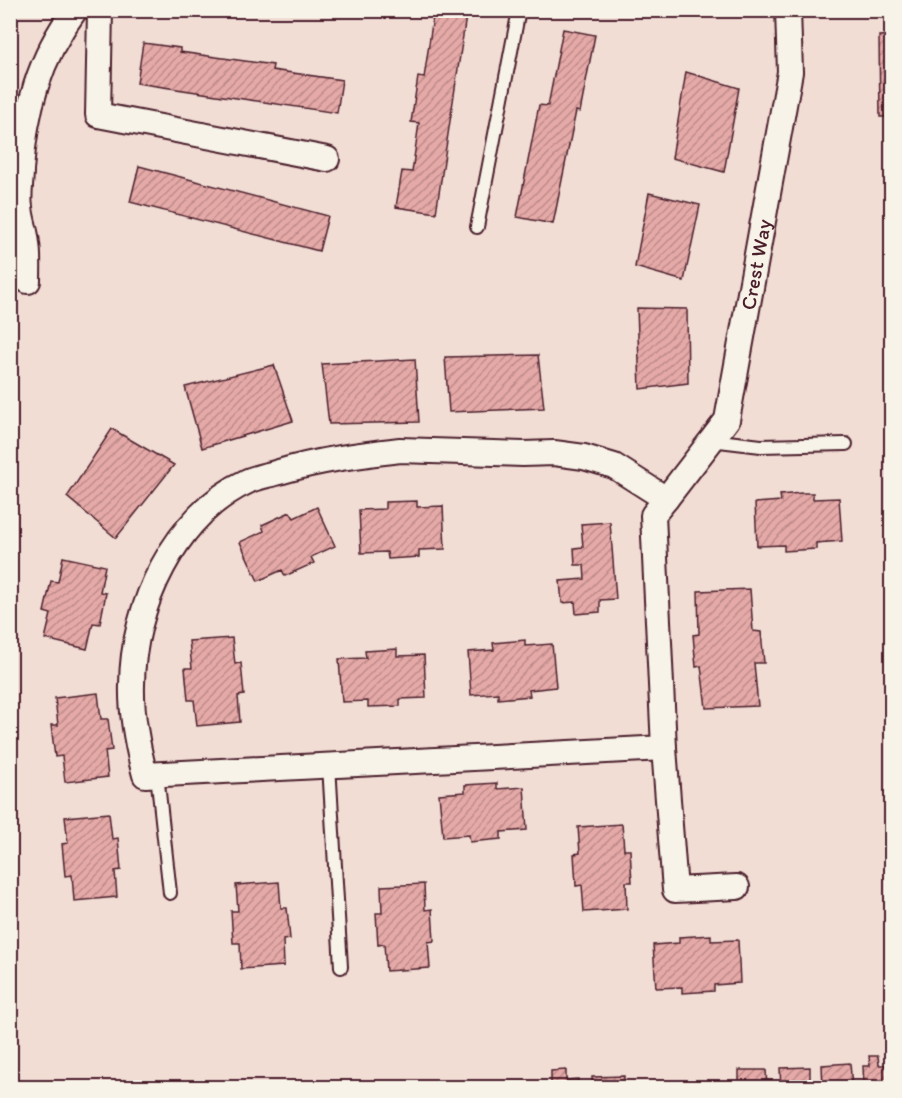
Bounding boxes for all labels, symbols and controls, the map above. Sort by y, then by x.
street label: Crest Way [735,217,776,312]

